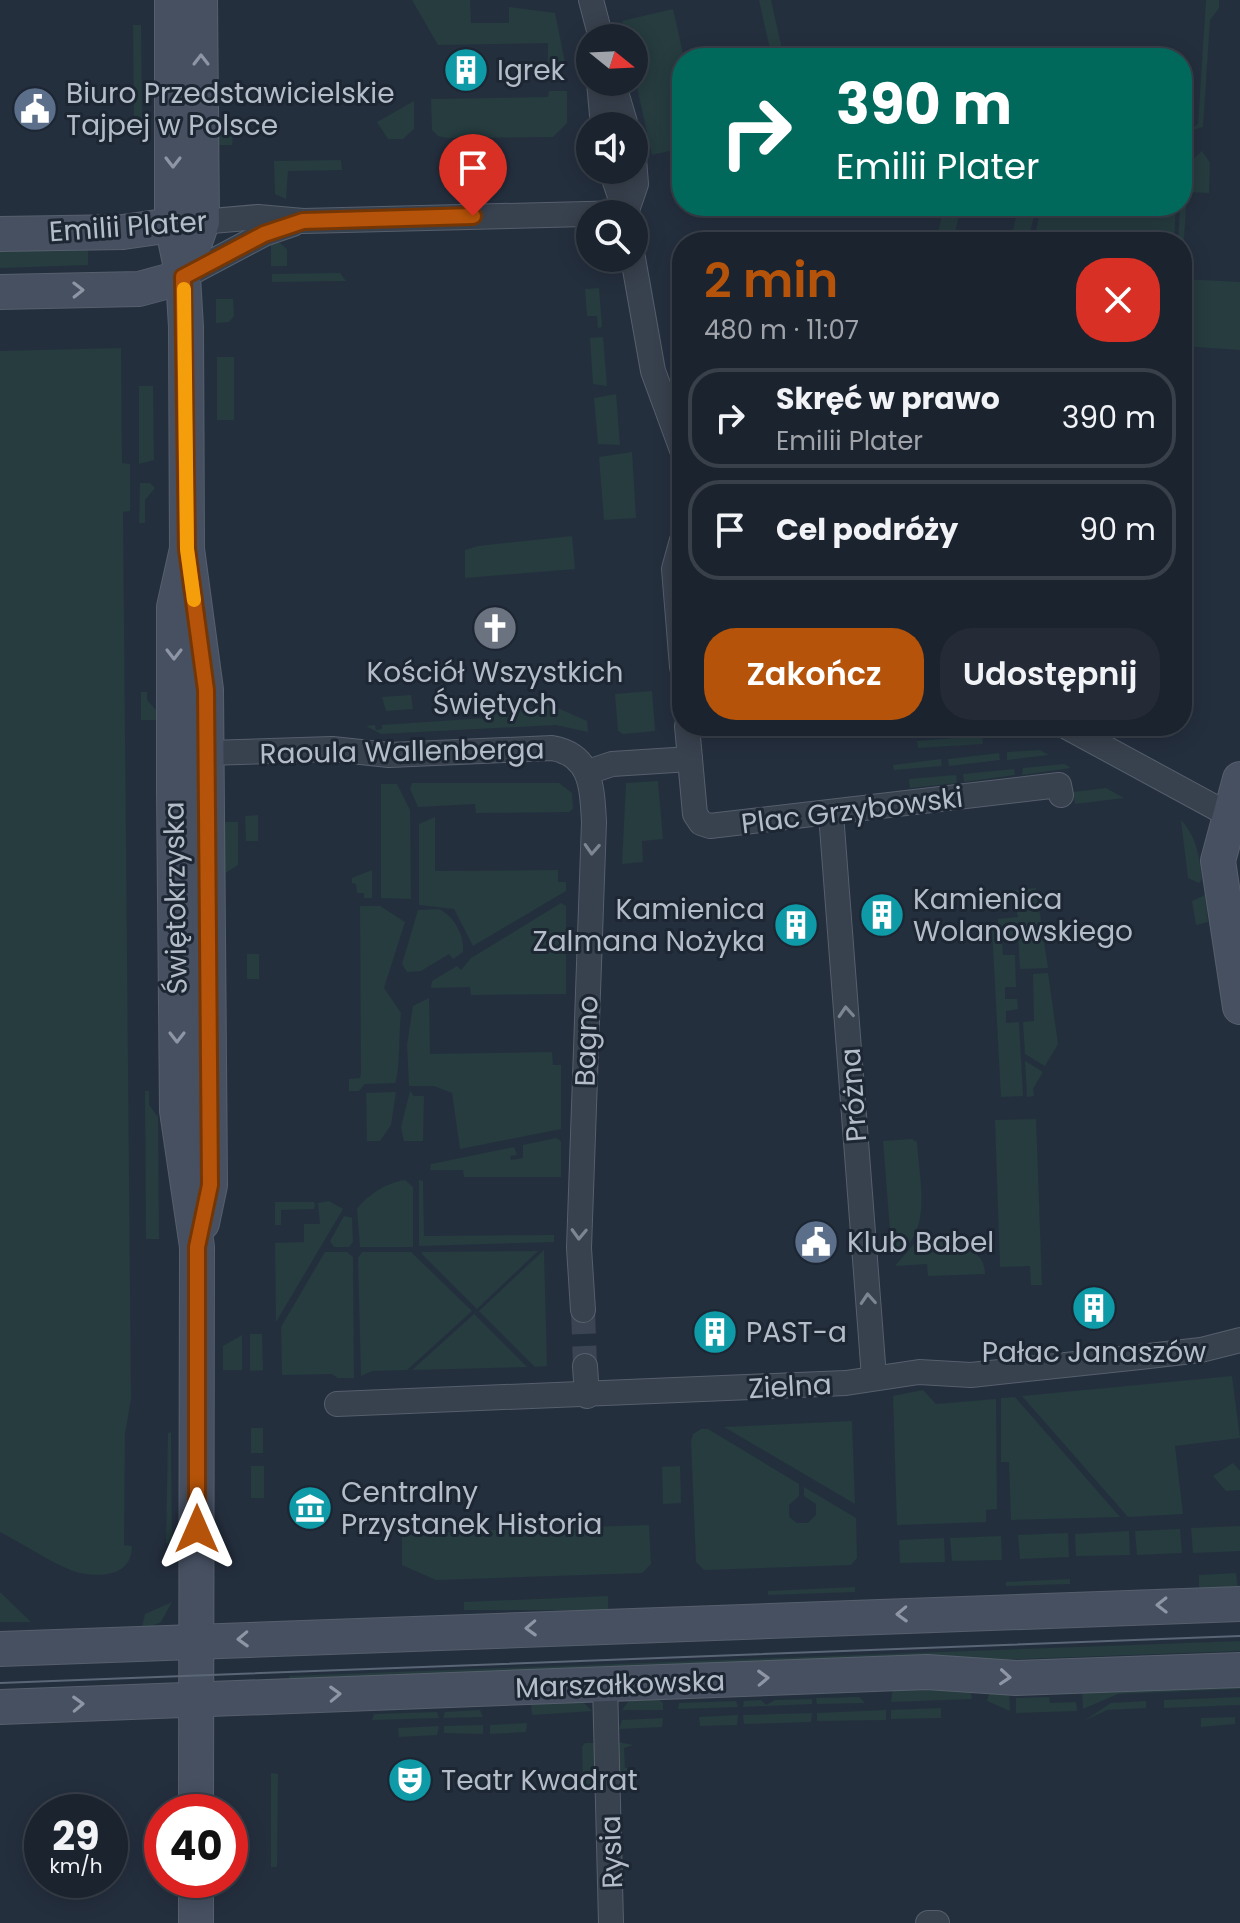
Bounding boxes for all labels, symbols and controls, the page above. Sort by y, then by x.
north arrow [576,24,648,96]
map controls [576,24,648,272]
building icon: Igrek [442,46,490,94]
place label: Igrek [497,51,566,90]
one-way arrow [192,53,210,66]
text: 390 m [836,65,1012,144]
place label: Biuro Przedstawicielskie Tajpej w Polsce [66,74,395,145]
icon: right [704,80,808,184]
public building icon: Biuro Przedstawicielskie Tajpej w Polsce [11,85,59,133]
button: sound [576,112,648,184]
pin [439,134,507,216]
text: Emilii Plater [836,141,1039,192]
icon: arrive [451,146,495,190]
one-way arrow [164,156,182,169]
button: search [576,200,648,272]
street label: Emilii Plater [48,202,208,251]
text: 2 min [704,247,838,314]
button: close [1076,258,1160,342]
one-way arrow [72,281,85,299]
text: 480 m · 11:07 [704,312,859,348]
text: Skręć w prawo [776,377,1000,420]
icon: right [708,396,752,440]
text: 390 m [1062,396,1156,439]
text: Emilii Plater [776,423,923,459]
icon: arrive [708,508,752,552]
text: Cel podróży [776,508,958,551]
text: 90 m [1079,508,1156,551]
church icon: Kościół Wszystkich Świętych [471,604,519,652]
button: Zakończ [704,628,924,720]
button: Udostępnij [940,628,1160,720]
one-way arrow [165,648,183,661]
place label: Kościół Wszystkich Świętych [366,653,624,724]
street label: Raoula Wallenberga [259,730,545,773]
street label: Plac Grzybowski [739,778,965,843]
street label: Świętokrzyska [154,801,197,995]
one-way arrow [584,843,601,856]
place label: Kamienica Wolanowskiego [913,880,1133,951]
place label: Kamienica Zalmana Nożyka [532,890,765,961]
building icon: Kamienica Wolanowskiego [858,891,906,939]
building icon: Kamienica Zalmana Nożyka [772,901,820,949]
street label: Bagno [565,995,608,1087]
one-way arrow [838,1005,855,1018]
one-way arrow [168,1031,186,1044]
street label: Próżna [831,1047,876,1143]
public building icon: Klub Babel [792,1218,840,1266]
place label: Klub Babel [847,1223,994,1262]
one-way arrow [571,1228,588,1241]
building icon: Pałac Janaszów [1070,1284,1118,1332]
one-way arrow [860,1292,877,1305]
building icon: PAST-a [691,1308,739,1356]
place label: PAST-a [746,1313,847,1352]
place label: Pałac Janaszów [982,1333,1206,1372]
street label: Zielna [747,1365,833,1408]
place label: Centralny Przystanek Historia [341,1473,602,1544]
museum icon: Centralny Przystanek Historia [286,1484,334,1532]
position arrow [155,1487,239,1571]
one-way arrow [1155,1596,1168,1614]
one-way arrow [895,1606,908,1623]
one-way arrow [524,1619,537,1636]
one-way arrow [236,1631,249,1648]
street label: Marszałkowska [514,1661,726,1708]
one-way arrow [999,1668,1012,1685]
one-way arrow [757,1670,770,1687]
one-way arrow [329,1685,342,1702]
one-way arrow [72,1696,85,1713]
theatre icon: Teatr Kwadrat [386,1756,434,1804]
place label: Teatr Kwadrat [441,1761,638,1800]
speed limit sign: 40 [144,1794,248,1898]
text: 29 [52,1808,100,1864]
street label: Rysia [591,1815,632,1889]
text: km/h [49,1852,103,1880]

